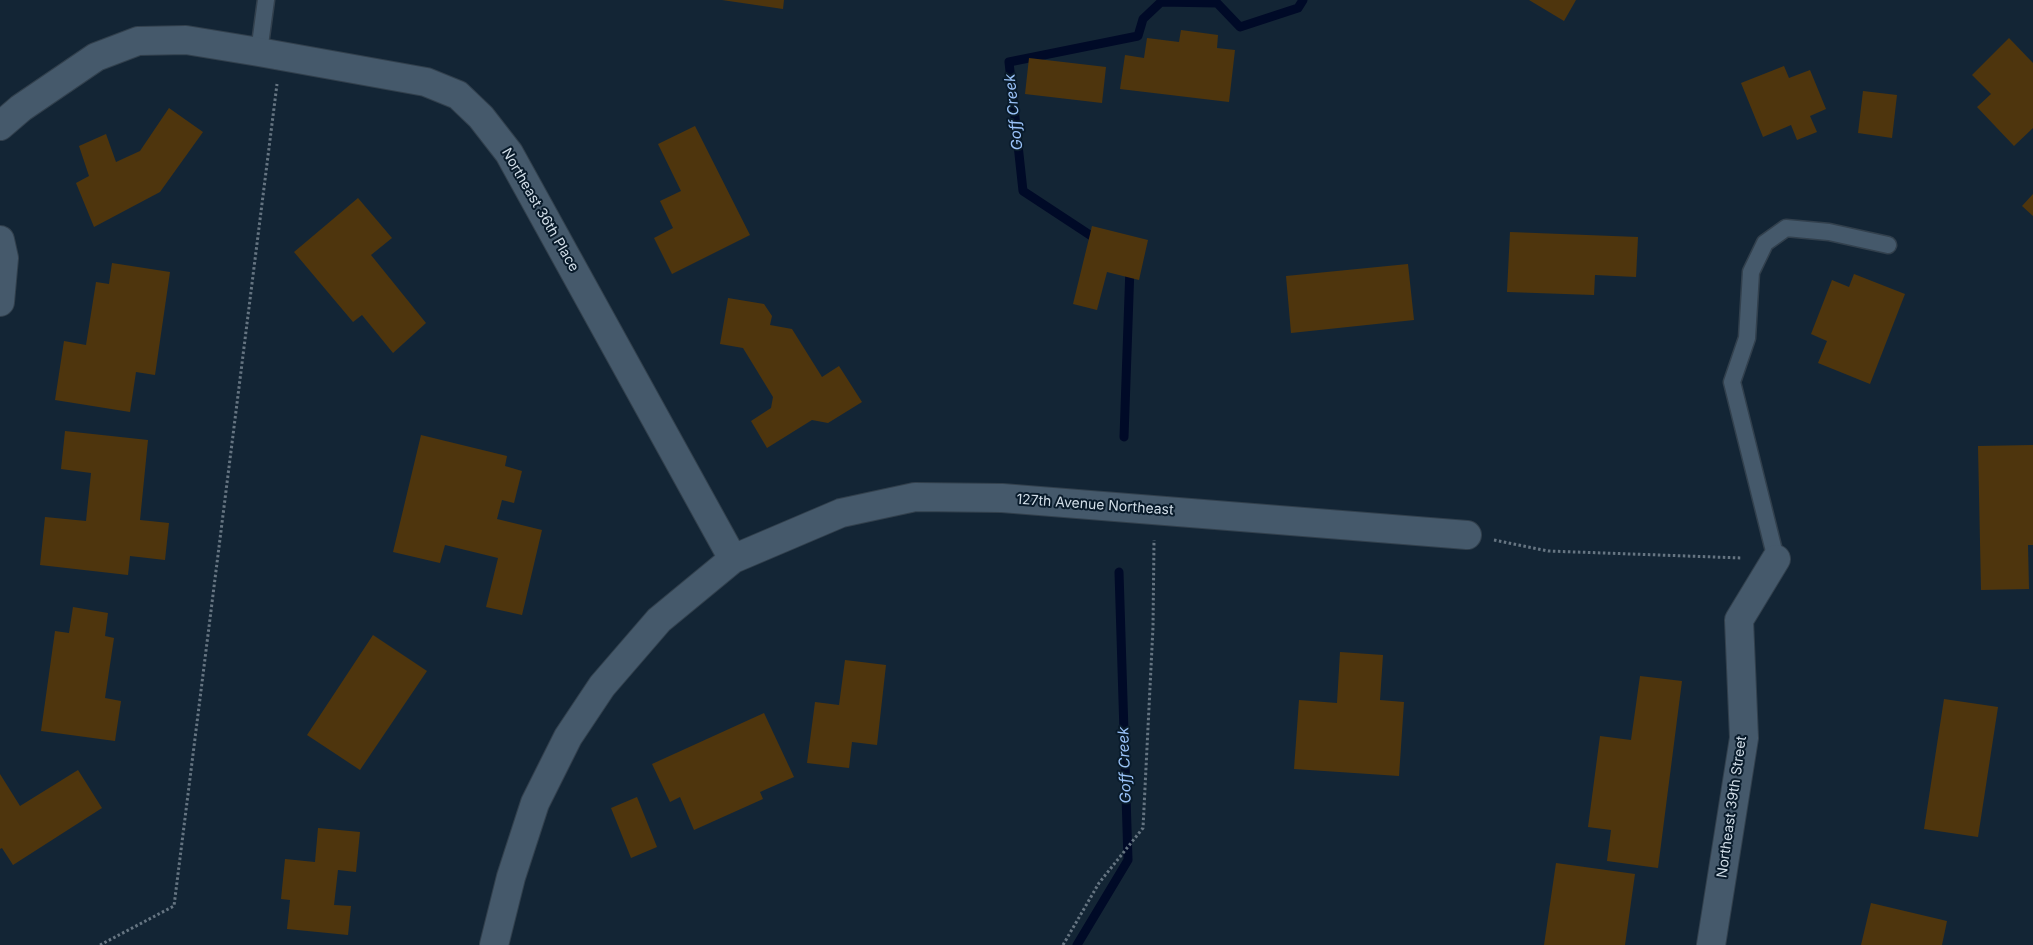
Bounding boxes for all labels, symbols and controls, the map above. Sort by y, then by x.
water label: Goff Creek [1001,73,1027,151]
street label: Northeast 36th Place [498,145,582,275]
street label: 127th Avenue Northeast [1016,491,1174,519]
water label: Goff Creek [1115,726,1135,804]
street label: Northeast 39th Street [1714,735,1750,879]

